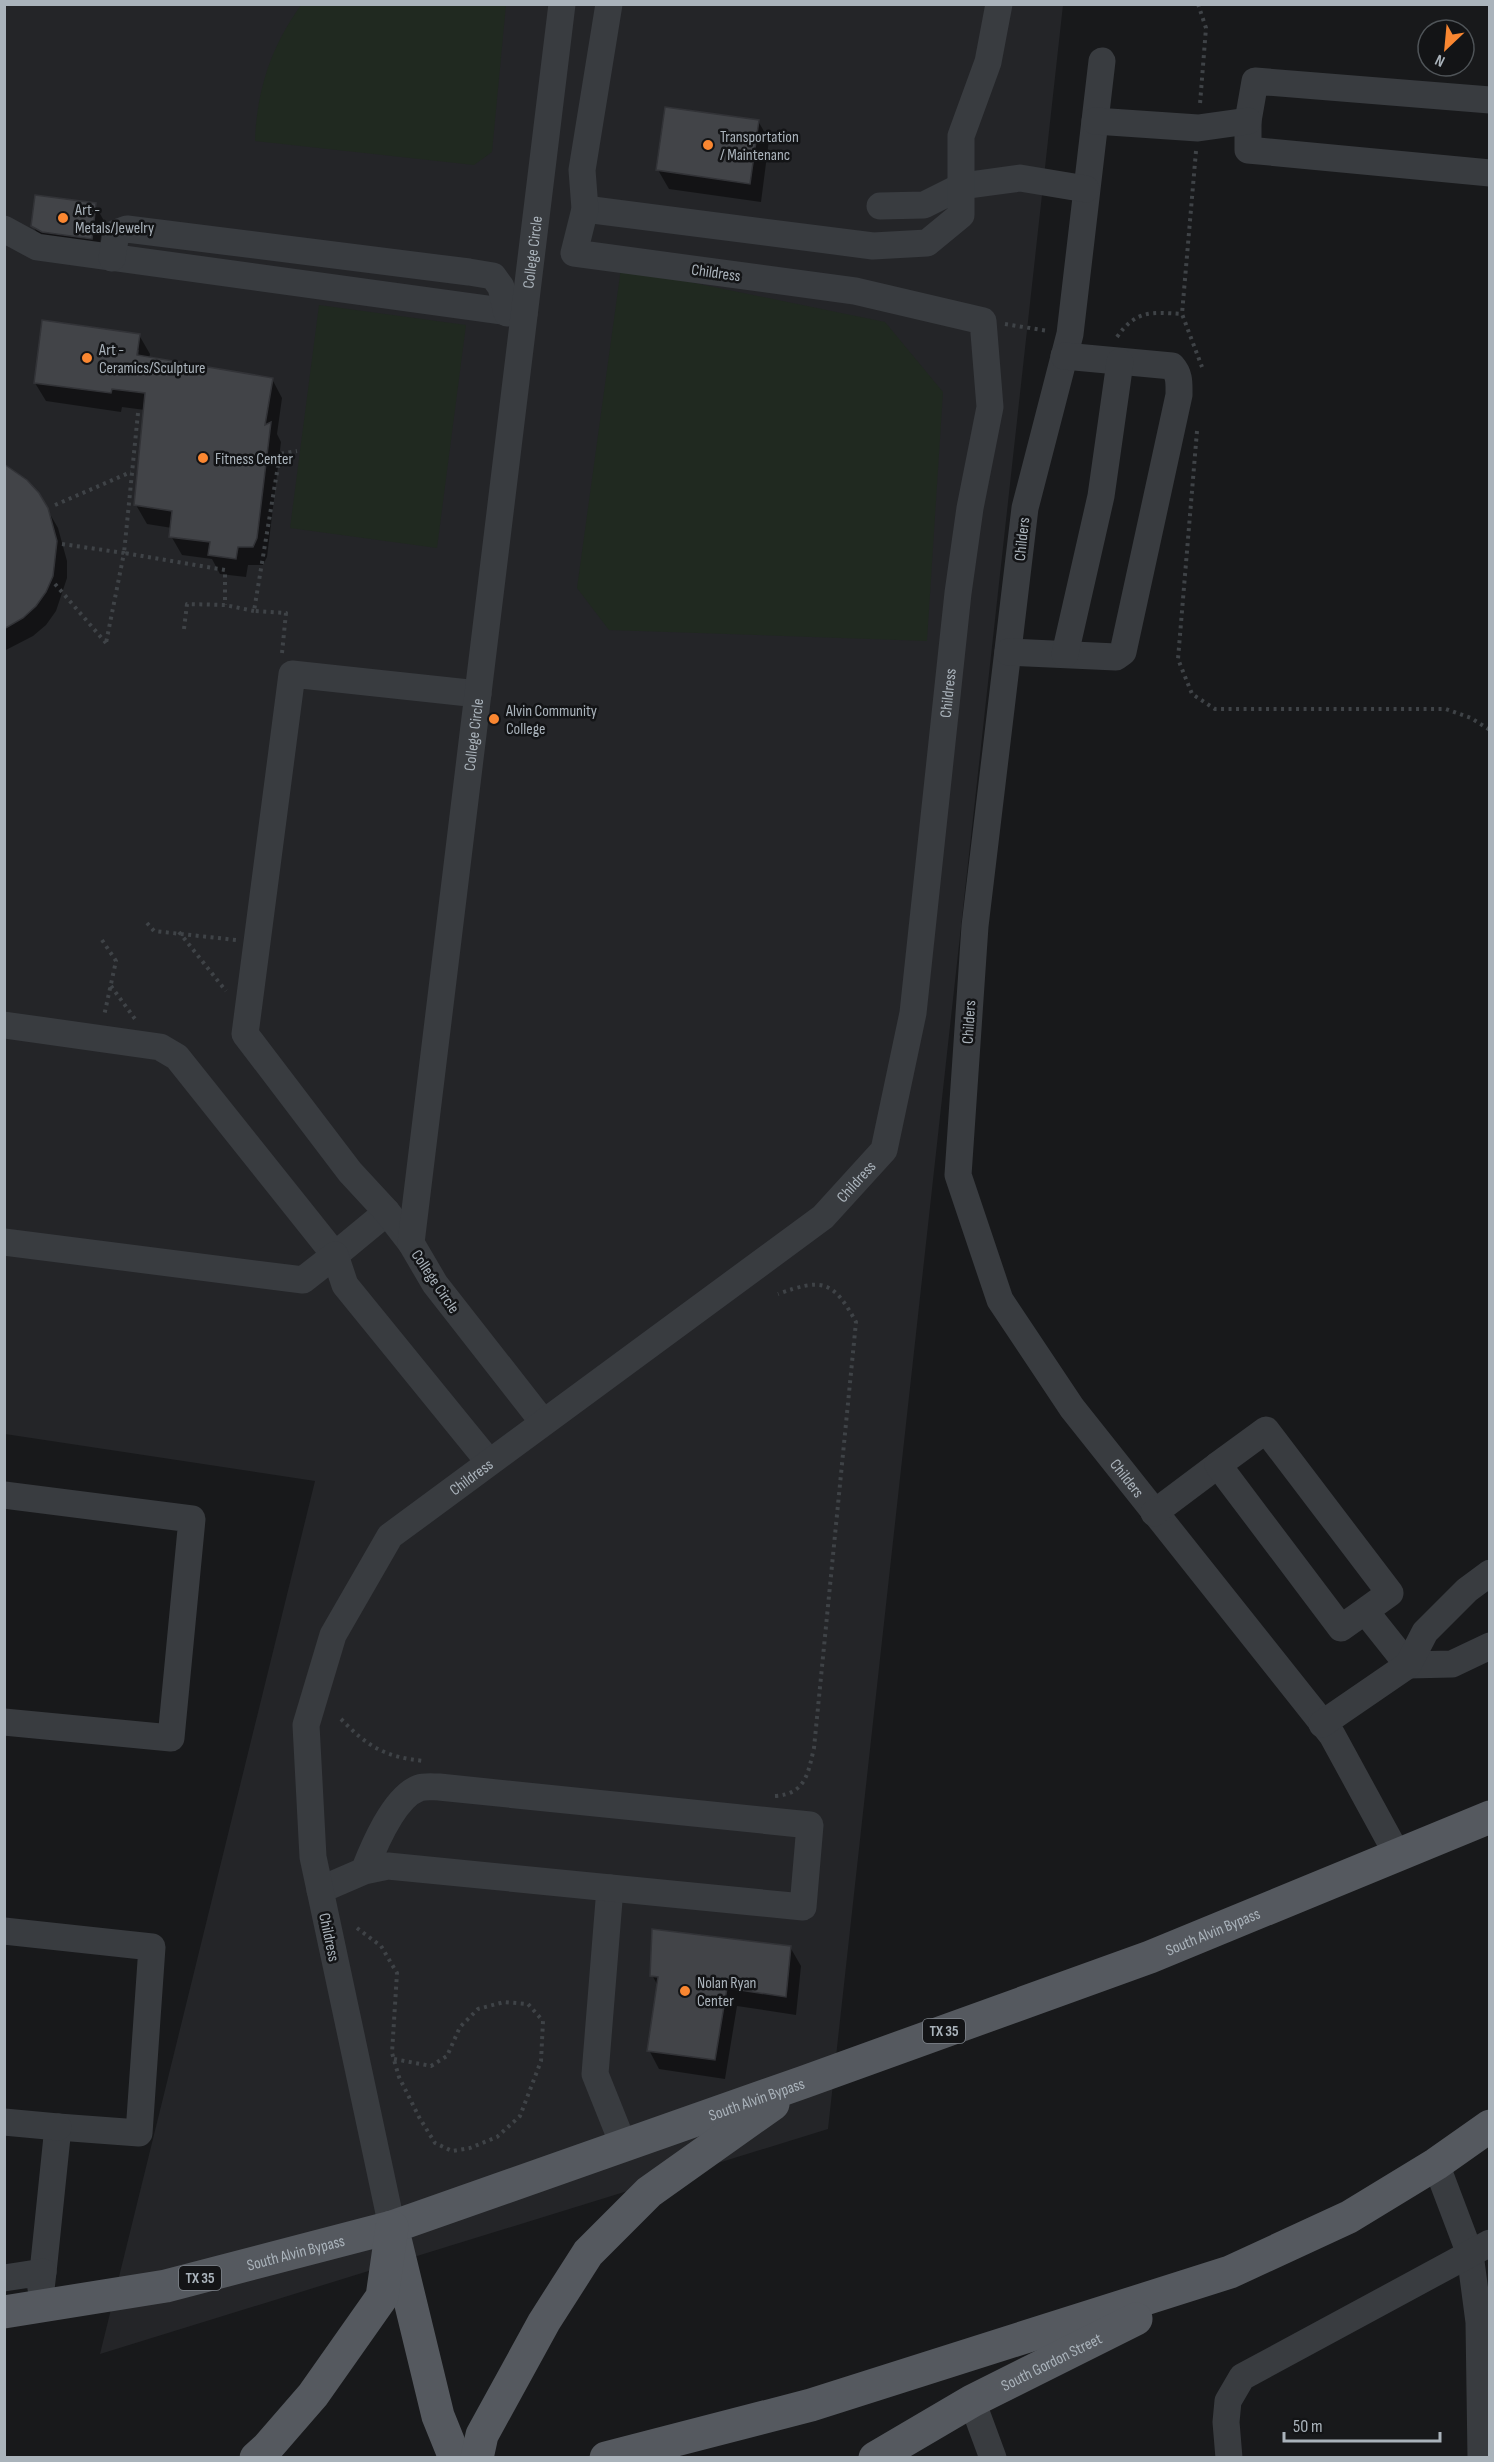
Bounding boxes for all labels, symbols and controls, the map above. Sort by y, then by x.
north arrow [1416,18,1476,78]
text: N [1432,50,1448,71]
place label: Transportation / Maintenanc [720,128,799,165]
marker: Transportation / Maintenanc [701,138,715,152]
place label: Art - Metals/Jewelry [74,201,154,238]
marker: Art - Metals/Jewelry [56,211,70,225]
street label: College Circle [519,215,547,290]
street label: Childress [690,261,742,286]
place label: Art - Ceramics/Sculpture [98,341,206,378]
marker: Art - Ceramics/Sculpture [80,351,94,365]
place label: Fitness Center [215,450,293,469]
marker: Fitness Center [196,451,210,465]
street label: Childers [1011,516,1034,562]
street label: Childress [937,667,961,719]
street label: College Circle [461,697,488,772]
place label: Alvin Community College [505,702,597,739]
marker: Alvin Community College [487,712,501,726]
street label: Childers [958,999,981,1045]
street label: Childress [833,1157,881,1207]
street label: College Circle [407,1246,463,1317]
street label: Childress [446,1455,497,1500]
street label: Childers [1105,1456,1148,1502]
street label: South Alvin Bypass [1163,1905,1263,1961]
street label: Childress [314,1911,343,1964]
place label: Nolan Ryan Center [697,1974,756,2011]
marker: Nolan Ryan Center [678,1984,692,1998]
road number: TX 35 [923,2019,965,2043]
street label: South Alvin Bypass [706,2074,808,2126]
street label: South Alvin Bypass [245,2232,347,2275]
road number: TX 35 [179,2266,221,2290]
street label: South Gordon Street [998,2330,1105,2396]
scale bar [1284,2405,1440,2443]
text: 50 m [1293,2416,1323,2437]

